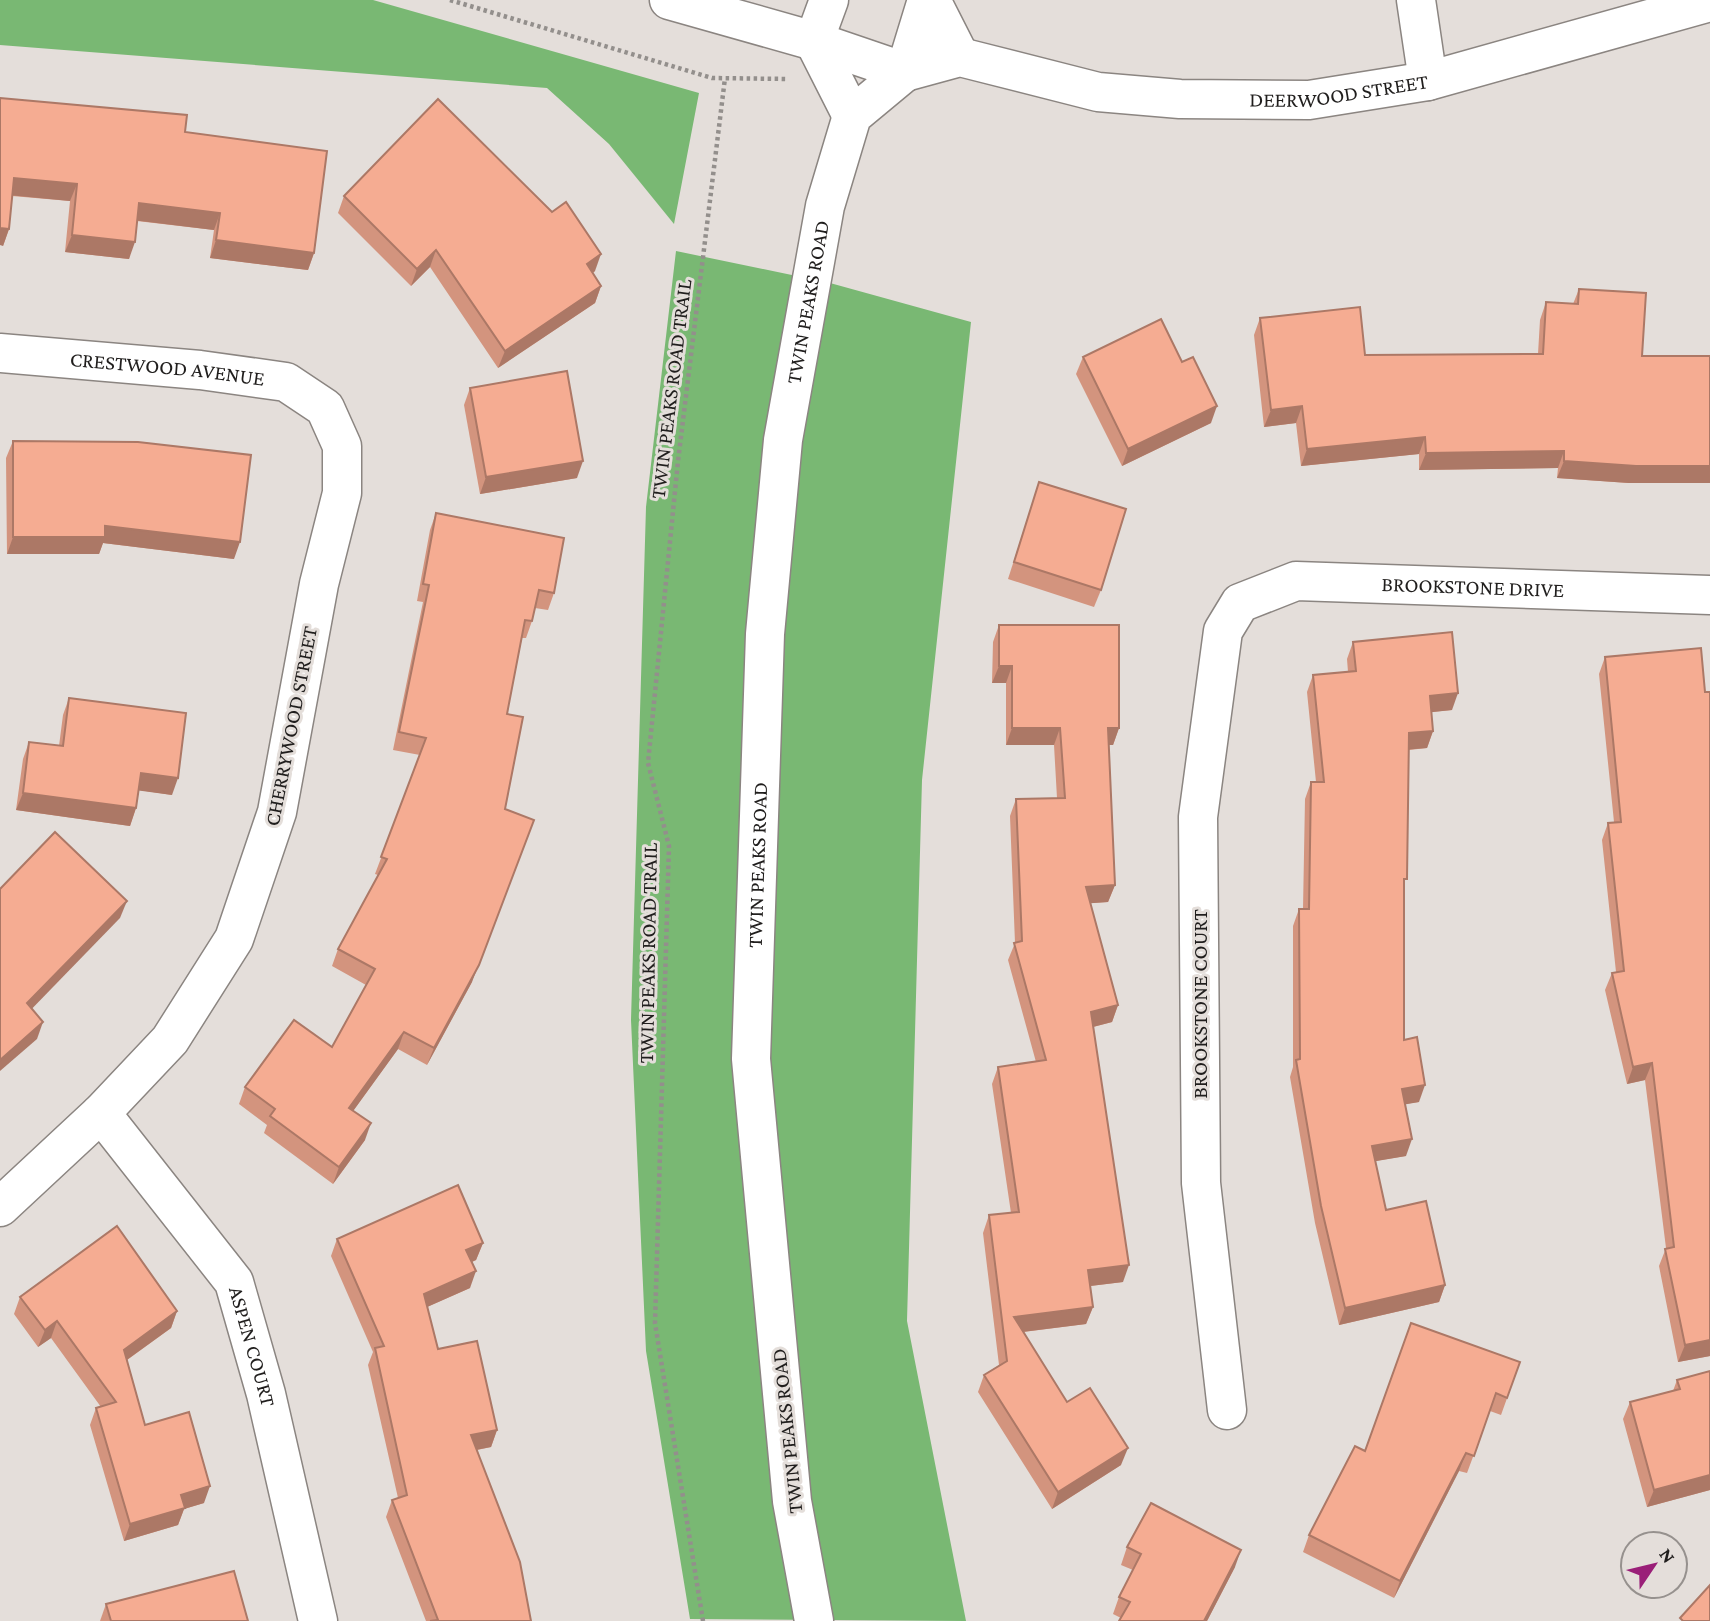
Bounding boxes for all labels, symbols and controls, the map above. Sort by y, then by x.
street label: DEERWOOD STREET [1249,69,1430,112]
street label: TWIN PEAKS ROAD [781,218,834,386]
street label: TWIN PEAKS ROAD TRAIL [646,277,696,500]
street label: CRESTWOOD AVENUE [69,347,266,391]
street label: BROOKSTONE DRIVE [1381,572,1564,602]
street label: CHERRYWOOD STREET [260,624,322,828]
street label: TWIN PEAKS ROAD [743,782,772,948]
street label: TWIN PEAKS ROAD TRAIL [634,842,662,1064]
street label: BROOKSTONE COURT [1188,909,1212,1099]
street label: ASPEN COURT [224,1283,281,1409]
street label: TWIN PEAKS ROAD [766,1347,808,1515]
north arrow [1619,1530,1689,1600]
text: N [1655,1544,1680,1567]

